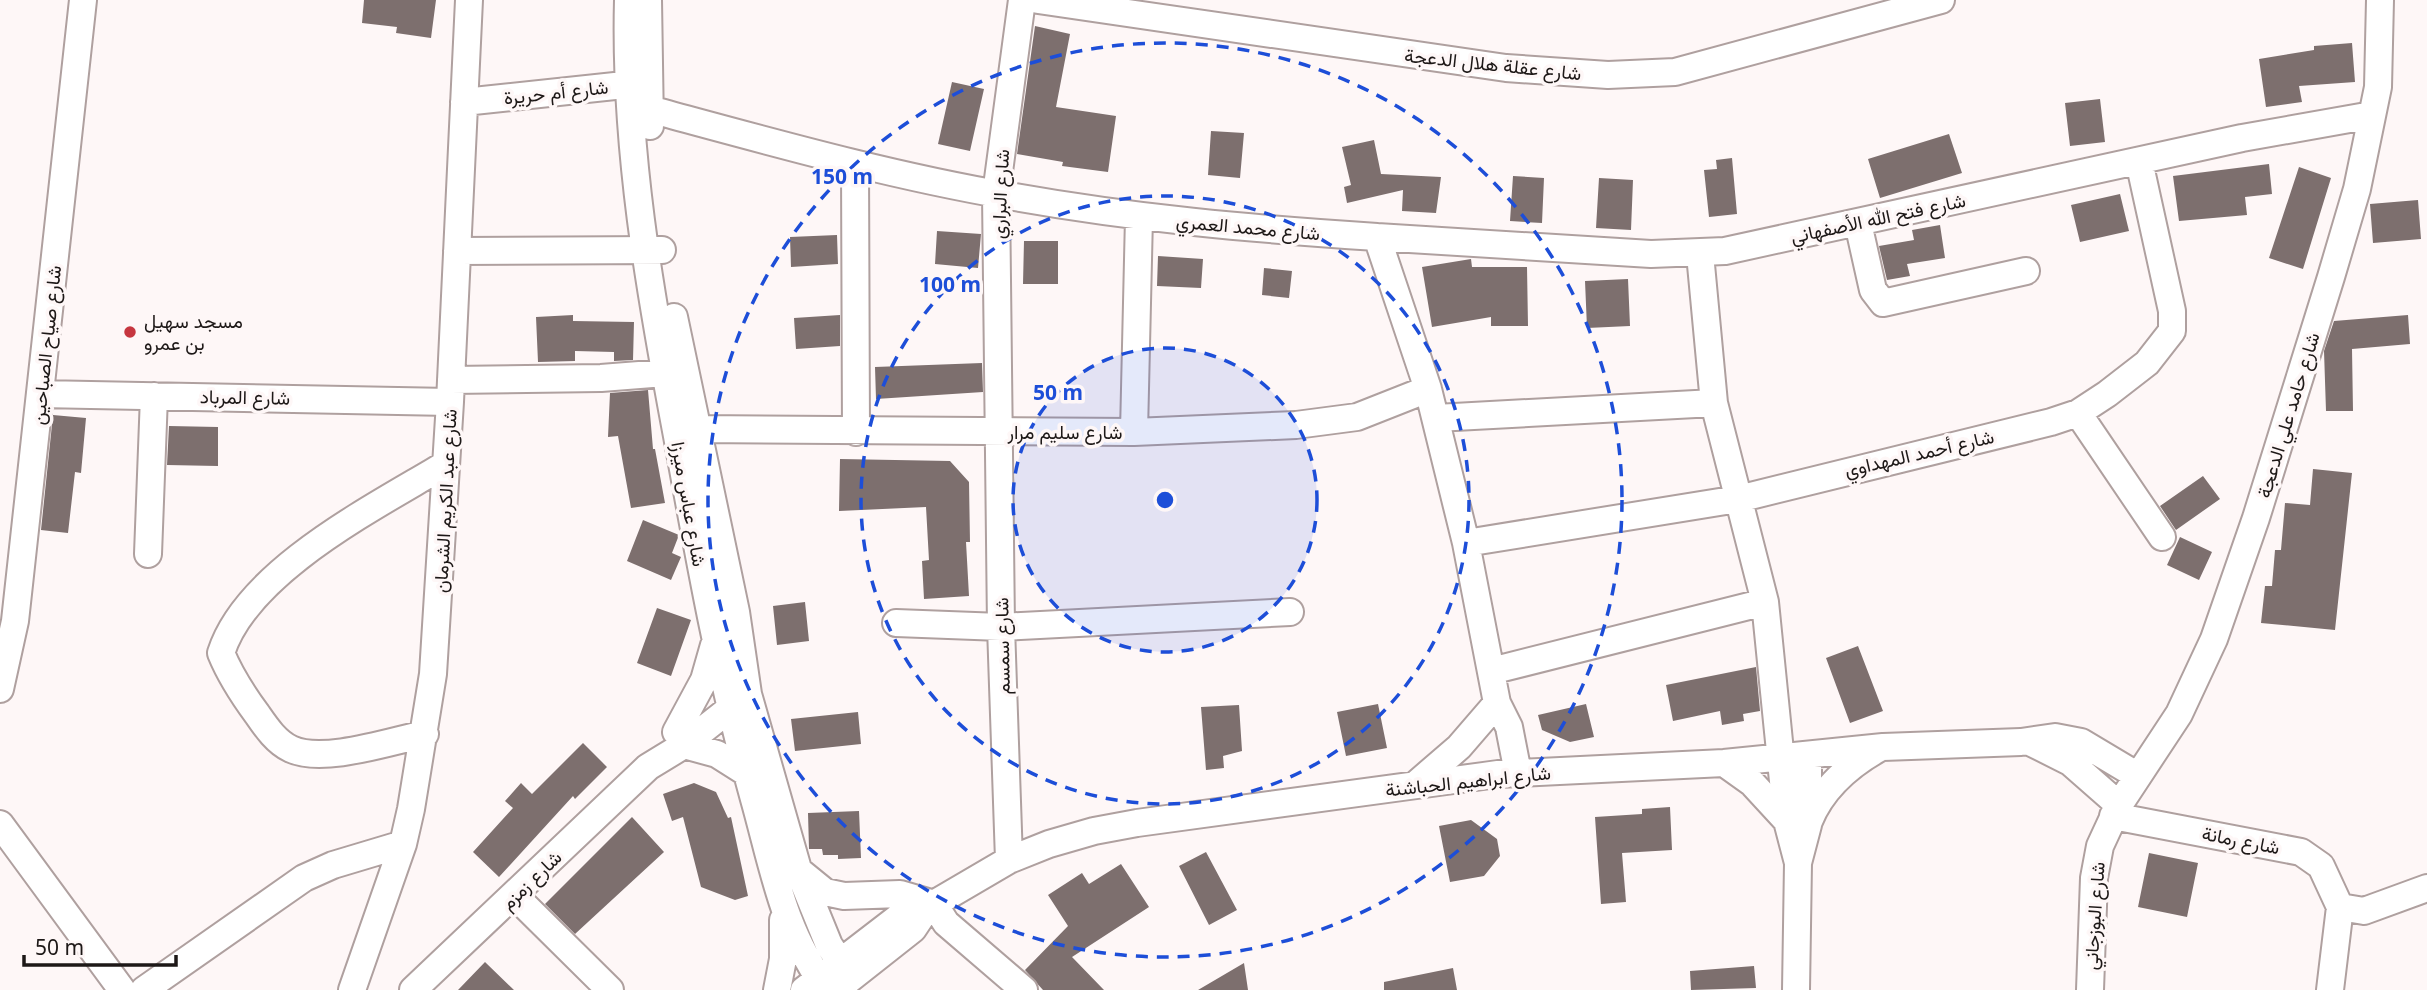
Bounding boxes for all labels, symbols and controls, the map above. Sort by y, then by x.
street label: شارع عقلة هلال الدعجة [1403,42,1583,86]
street label: شارع أم حريرة [502,74,610,110]
street label: شارع البراري [985,148,1018,240]
text: 150 m [811,162,873,190]
street label: شارع فتح الله الأصفهاني [1788,187,1969,252]
street label: شارع محمد العمري [1175,208,1321,249]
street label: شارع صياح الصباحين [25,264,67,426]
text: 100 m [919,270,981,298]
place label: مسجد سهيل بن عمرو [144,308,243,356]
marker: مسجد سهيل بن عمرو [122,324,138,340]
street label: شارع حامد علي الدعجة [2250,329,2328,502]
text: 50 m [1033,378,1083,406]
street label: شارع المرباد [200,383,290,411]
street label: شارع عبد الكريم الشرمان [427,408,463,594]
street label: شارع سليم مرار [1006,419,1123,445]
street label: شارع أحمد المهداوي [1842,423,1997,486]
street label: شارع عباس ميرزا [665,440,713,568]
centre of rings [1153,488,1177,512]
street label: شارع سمسم [988,597,1016,695]
street label: شارع ابراهيم الحباشنة [1384,759,1552,803]
street label: شارع رمانة [2200,820,2282,860]
street label: شارع زمزم [495,844,567,916]
street label: شارع البوزجاني [2077,861,2114,971]
scale bar [24,923,177,967]
text: 50 m [35,933,84,961]

